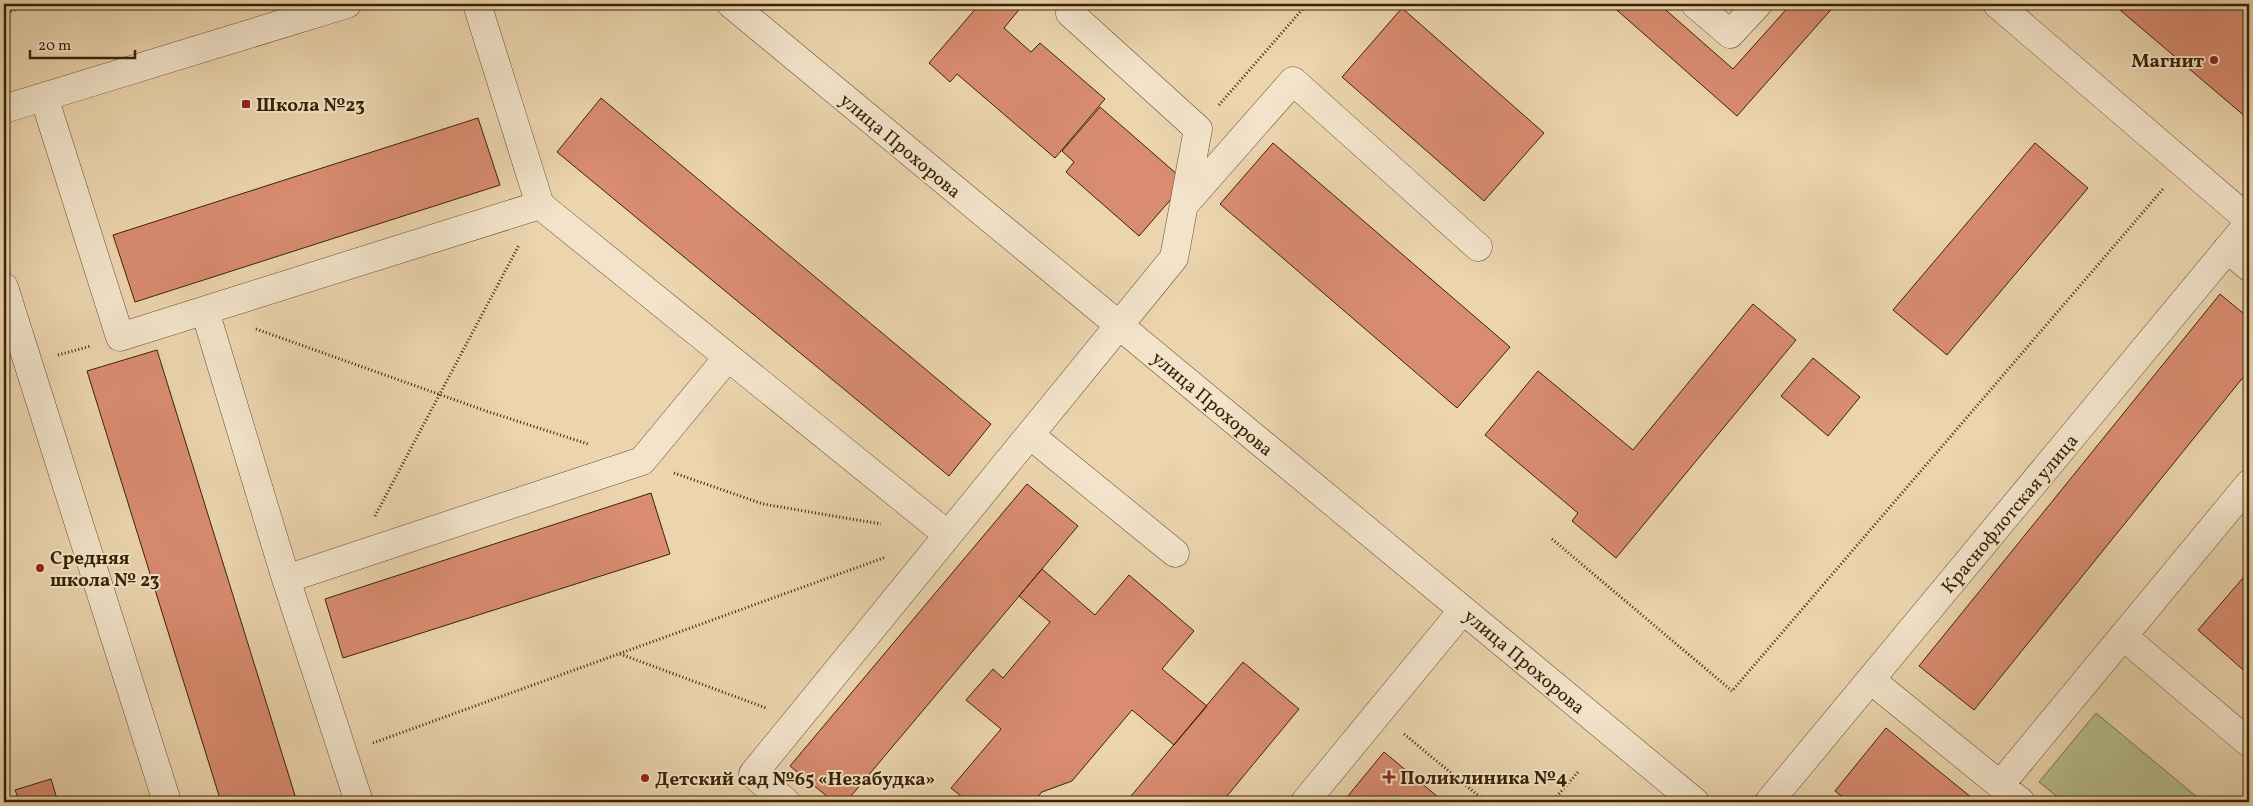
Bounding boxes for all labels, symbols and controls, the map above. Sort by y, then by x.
scale bar [30,28,135,60]
text: 20 m [38,36,71,57]
place label: Магнит [2131,49,2205,75]
marker: Магнит [2208,54,2220,66]
street label: улица Прохорова [833,88,966,205]
place label: Школа №23 [256,93,365,119]
marker: Школа №23 [240,98,252,110]
street label: улица Прохорова [1145,346,1278,463]
street label: Краснофлотская улица [1936,429,2085,600]
place label: Средняя школа № 23 [50,546,159,594]
marker: Средняя школа № 23 [34,562,46,574]
street label: улица Прохорова [1457,604,1590,721]
place label: Поликлиника №4 [1400,766,1567,792]
place label: Детский сад №65 «Незабудка» [655,767,935,793]
marker: Поликлиника №4 [1382,770,1396,784]
marker: Детский сад №65 «Незабудка» [639,772,651,784]

